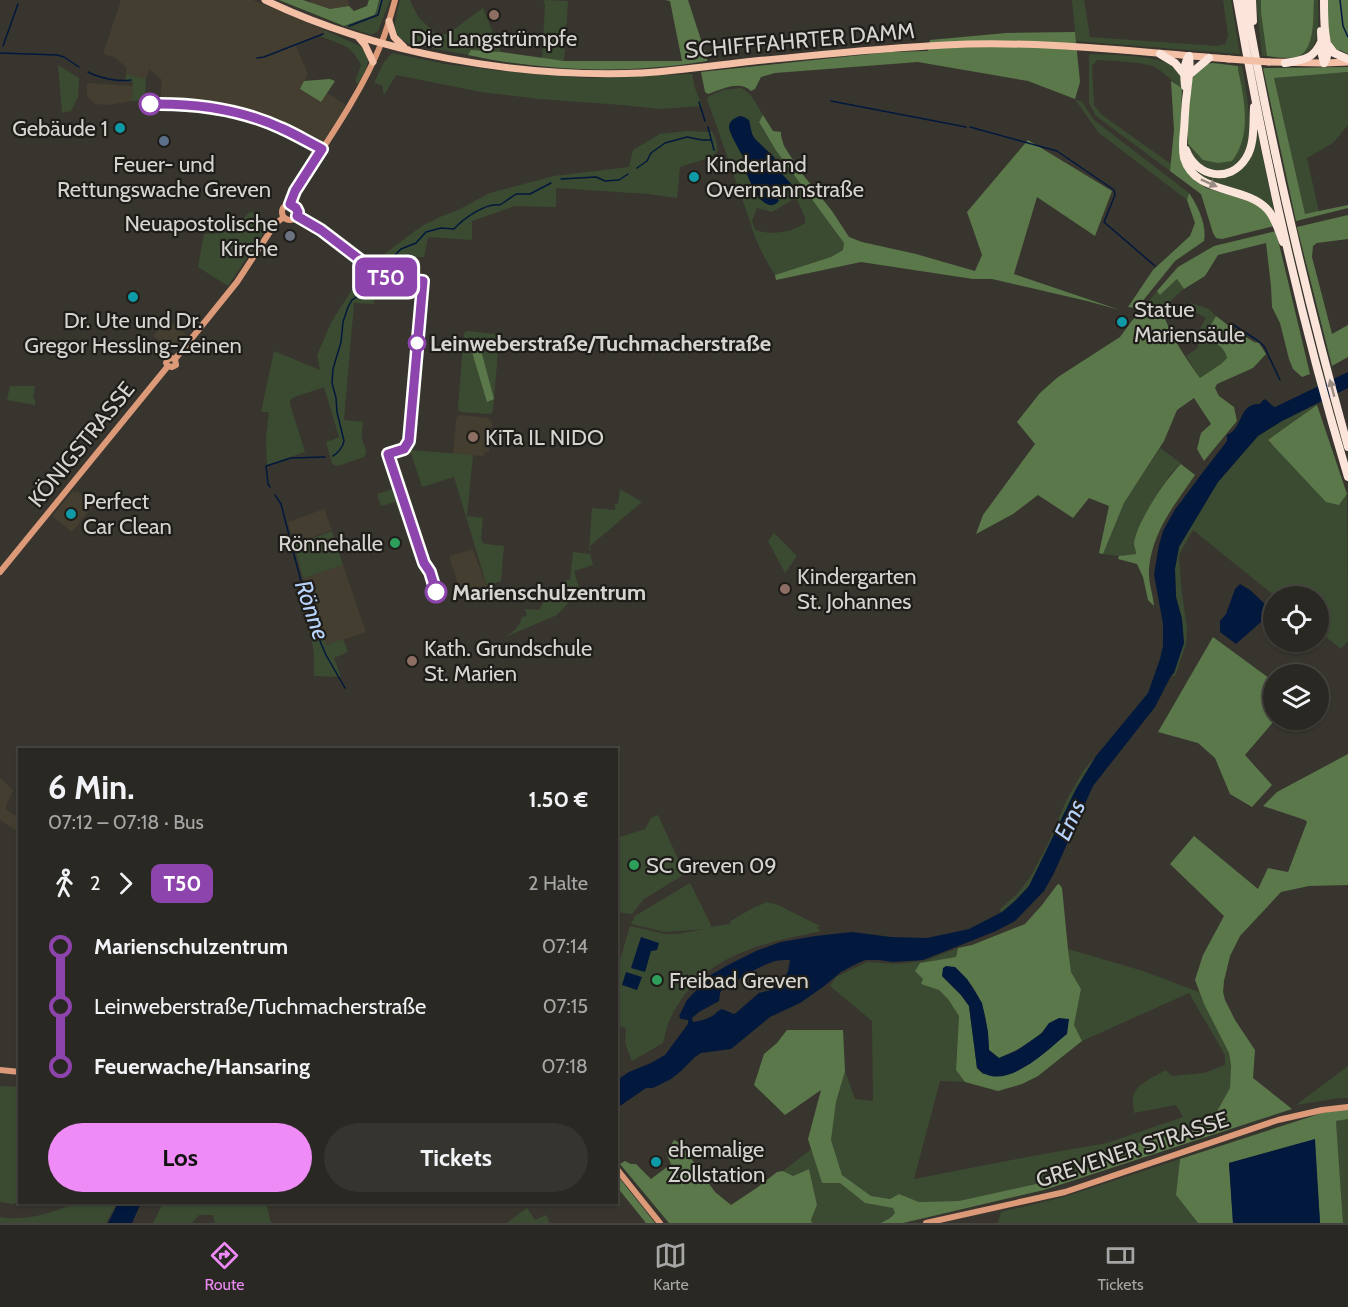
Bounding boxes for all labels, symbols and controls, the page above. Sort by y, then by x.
marker: Die Langstrümpfe [487,8,501,22]
street label: SCHIFFFAHRTER DAMM [684,17,916,64]
place label: Die Langstrümpfe [411,25,577,52]
unlabelled marker [139,93,161,115]
place label: Gebäude 1 [12,115,108,142]
marker: Gebäude 1 [113,121,127,135]
marker: Feuer- und Rettungswache Greven [157,134,171,148]
place label: Feuer- und Rettungswache Greven [57,151,271,203]
place label: Kinderland Overmannstraße [706,151,864,203]
marker: Kinderland Overmannstraße [687,170,701,184]
one-way arrow [1201,179,1218,188]
place label: Neuapostolische Kirche [124,210,278,262]
marker: Neuapostolische Kirche [283,229,297,243]
line badge: T50 [352,258,420,296]
text: T50 [367,265,405,290]
marker: Dr. Ute und Dr. Gregor Hessling-Zeinen [126,290,140,304]
place label: Statue Mariensäule [1134,296,1245,348]
place label: Dr. Ute und Dr. Gregor Hessling-Zeinen [24,307,242,359]
marker: Statue Mariensäule [1115,315,1129,329]
place label: Leinweberstraße/Tuchmacherstraße [430,330,771,357]
marker: Leinweberstraße/Tuchmacherstraße [408,334,426,352]
street label: KÖNIGSTRASSE [22,376,140,513]
one-way arrow [1326,379,1336,397]
place label: KiTa IL NIDO [485,424,604,451]
marker: KiTa IL NIDO [466,430,480,444]
place label: Perfect Car Clean [83,488,172,540]
marker: Perfect Car Clean [64,507,78,521]
place label: Rönnehalle [278,530,383,557]
marker: Rönnehalle [388,536,402,550]
place label: Kindergarten St. Johannes [797,563,917,615]
water label: Rönne [289,576,336,644]
place label: Marienschulzentrum [452,579,646,606]
marker: Marienschulzentrum [425,581,447,603]
marker: Kindergarten St. Johannes [778,582,792,596]
map controls [1263,586,1329,730]
button: locate [1263,586,1329,652]
place label: Kath. Grundschule St. Marien [424,635,592,687]
marker: Kath. Grundschule St. Marien [405,654,419,668]
button: layers [1263,664,1329,730]
text: 6 Min. [48,767,135,807]
text: 1.50 € [529,786,588,813]
water label: Ems [1048,795,1091,844]
text: 07:12 – 07:18 · Bus [48,810,204,834]
place label: SC Greven 09 [646,852,777,879]
marker: SC Greven 09 [627,858,641,872]
icon: walk [48,867,81,900]
icon: forward [109,867,142,900]
text: 2 [90,871,100,895]
text: T50 [163,871,201,896]
text: 2 Halte [528,871,588,895]
text: Marienschulzentrum [94,933,288,960]
text: 07:14 [542,934,588,958]
place label: Freibad Greven [669,967,809,994]
marker: Freibad Greven [650,973,664,987]
text: Leinweberstraße/Tuchmacherstraße [94,993,426,1020]
text: 07:15 [543,994,588,1018]
text: Feuerwache/Hansaring [94,1053,310,1080]
text: 07:18 [541,1054,588,1078]
street label: GREVENER STRASSE [1032,1106,1232,1193]
button: Los [48,1123,312,1192]
button: Tickets [324,1123,588,1192]
place label: ehemalige Zollstation [668,1136,765,1188]
marker: ehemalige Zollstation [649,1155,663,1169]
tab: Route [204,1239,244,1294]
tab: Karte [653,1239,689,1294]
tab: Tickets [1097,1239,1144,1294]

